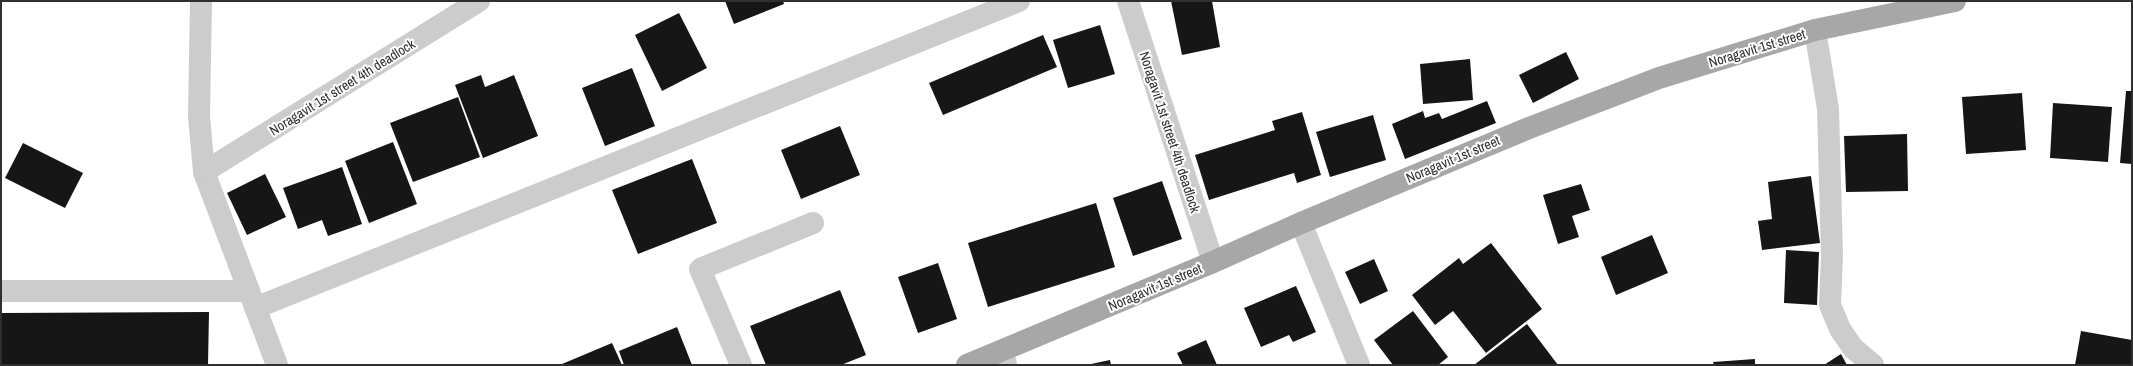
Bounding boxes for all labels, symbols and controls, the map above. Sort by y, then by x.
street label: Noragavit 1st street [1706,25,1808,71]
street label: Noragavit 1st street 4th deadlock [266,35,418,139]
street label: Noragavit 1st street 4th deadlock [1135,49,1205,215]
street label: Noragavit 1st street [1403,131,1503,187]
street label: Noragavit 1st street [1105,259,1205,315]

